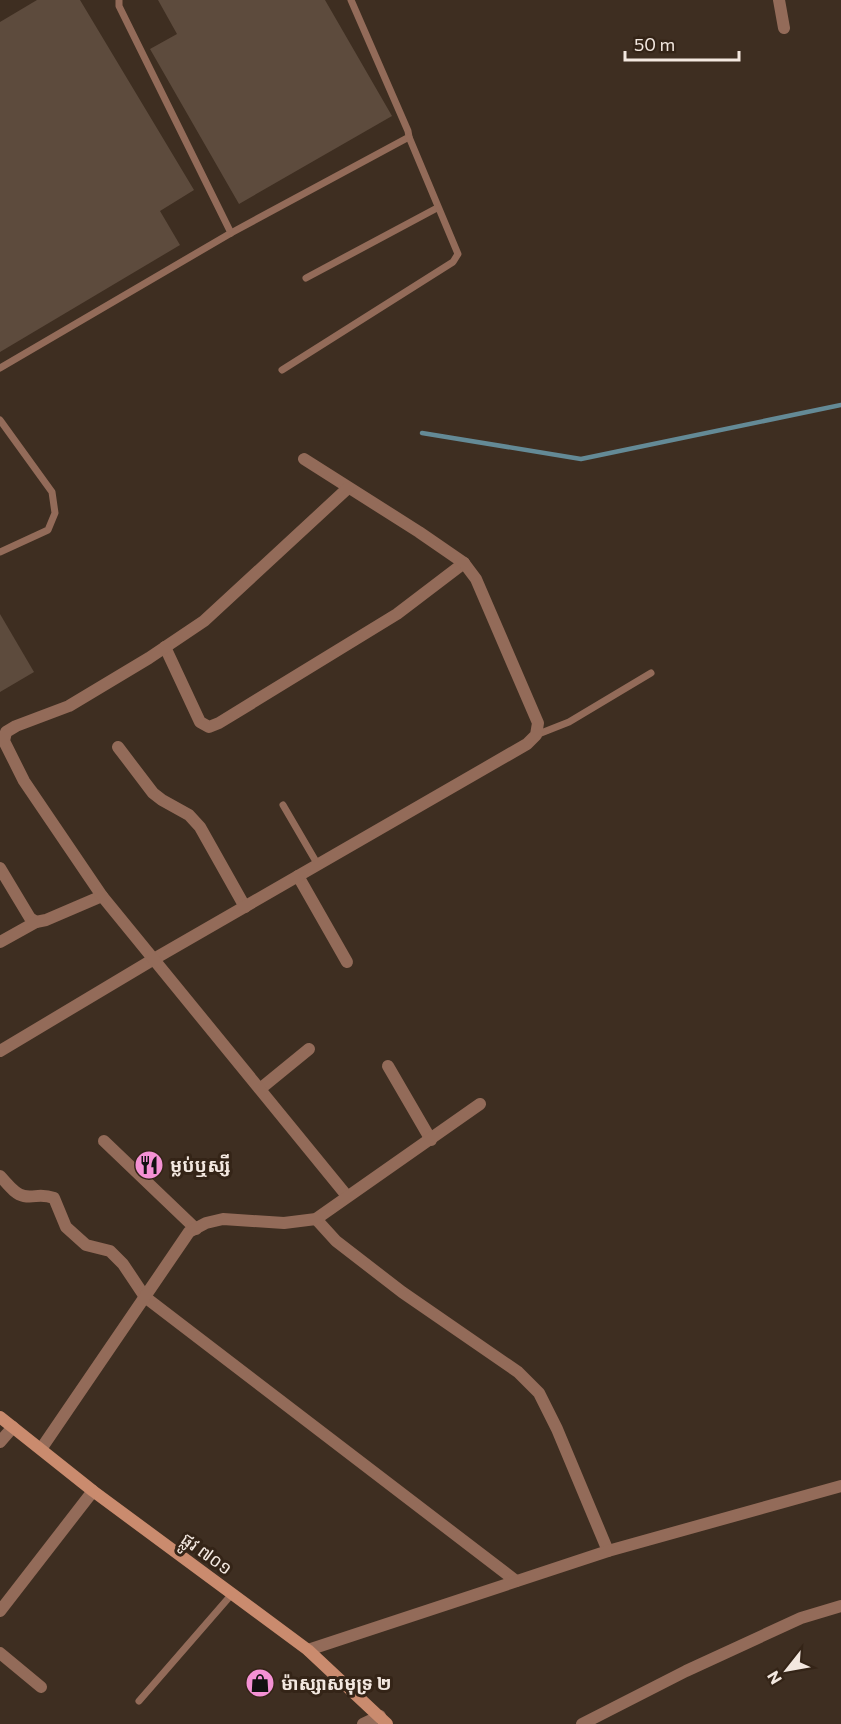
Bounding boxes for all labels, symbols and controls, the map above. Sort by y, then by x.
scale bar [625,24,739,62]
text: 50 m [634,33,675,55]
restaurant icon: ម្លប់ឬស្សី [133,1149,165,1181]
place label: ម្លប់ឬស្សី [170,1154,231,1177]
street label: ផ្លូវ ៧០១ [173,1527,237,1584]
north arrow [757,1640,817,1700]
shop icon: ម៉ាស្សាសមុទ្រ ២ [244,1667,276,1699]
text: N [762,1668,785,1688]
place label: ម៉ាស្សាសមុទ្រ ២ [281,1672,391,1695]

